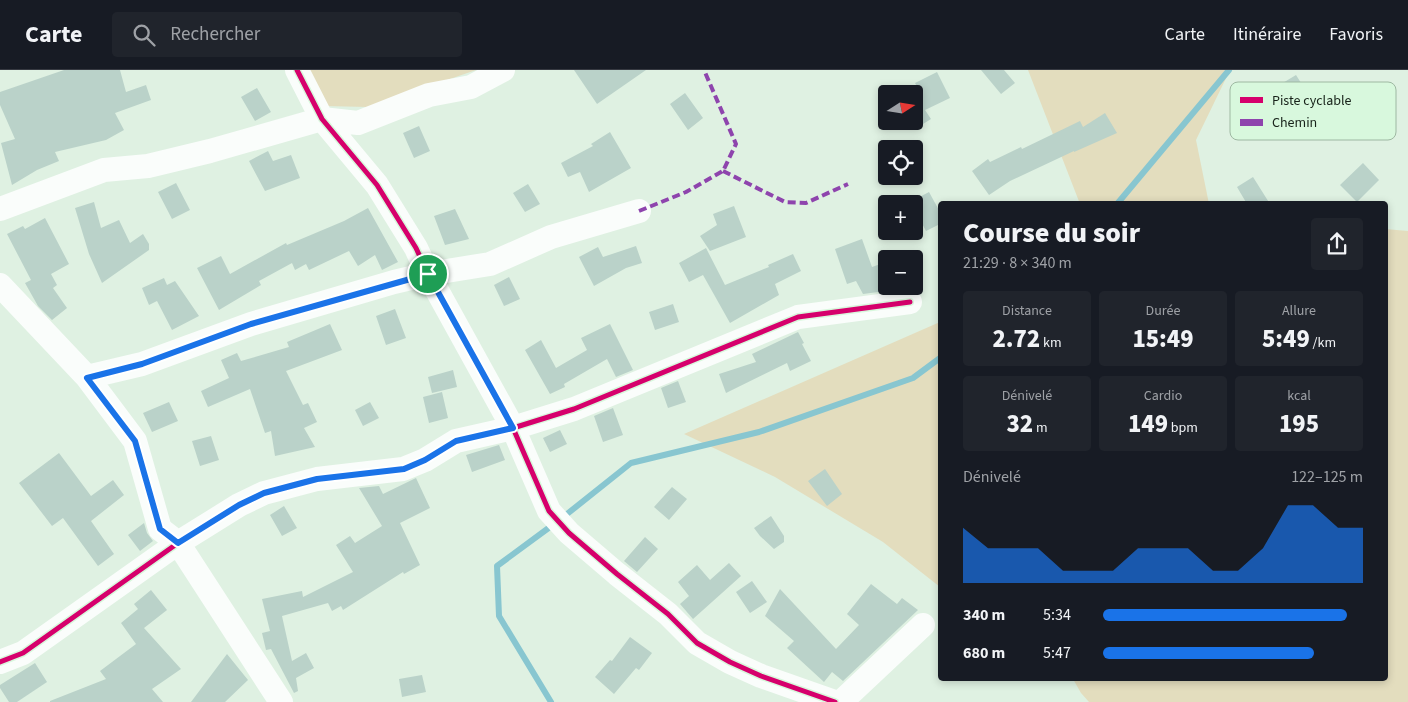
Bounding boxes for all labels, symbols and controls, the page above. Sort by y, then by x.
search box [112,12,462,57]
text: Carte [25,17,82,52]
icon: search [130,21,158,49]
text: Rechercher [170,21,260,48]
text: Carte [1165,22,1205,47]
text: Itinéraire [1233,22,1301,47]
text: Favoris [1329,22,1383,47]
legend [1230,82,1396,140]
north arrow [878,85,922,130]
map controls [878,85,923,295]
text: Piste cyclable [1272,91,1352,111]
text: Chemin [1272,113,1317,133]
button: locate [878,140,923,185]
button: + [878,195,923,240]
text: Course du soir [963,213,1140,253]
button: share [1311,218,1363,270]
button: − [878,250,923,295]
text: 21:29 · 8 × 340 m [963,252,1072,274]
pin [407,253,449,295]
icon: arrive [414,260,442,288]
text: Distance [1002,301,1052,321]
text: Durée [1146,301,1180,321]
text: Allure [1282,301,1316,321]
text: 2.72 [992,321,1040,357]
text: 15:49 [1132,321,1194,357]
text: 5:49 [1262,321,1310,357]
text: km [1040,333,1062,353]
text: /km [1310,333,1336,353]
text: Dénivelé [1002,386,1052,406]
text: Cardio [1144,386,1182,406]
text: kcal [1287,386,1311,406]
text: 32 [1006,406,1033,442]
text: 149 [1128,406,1168,442]
text: 195 [1279,406,1319,442]
text: m [1033,418,1048,438]
text: bpm [1168,418,1198,438]
text: Dénivelé [963,466,1021,488]
text: 122–125 m [1291,466,1363,488]
text: 340 m [963,604,1005,626]
text: 5:34 [1043,604,1071,626]
text: 680 m [963,642,1005,664]
text: 5:47 [1043,642,1071,664]

